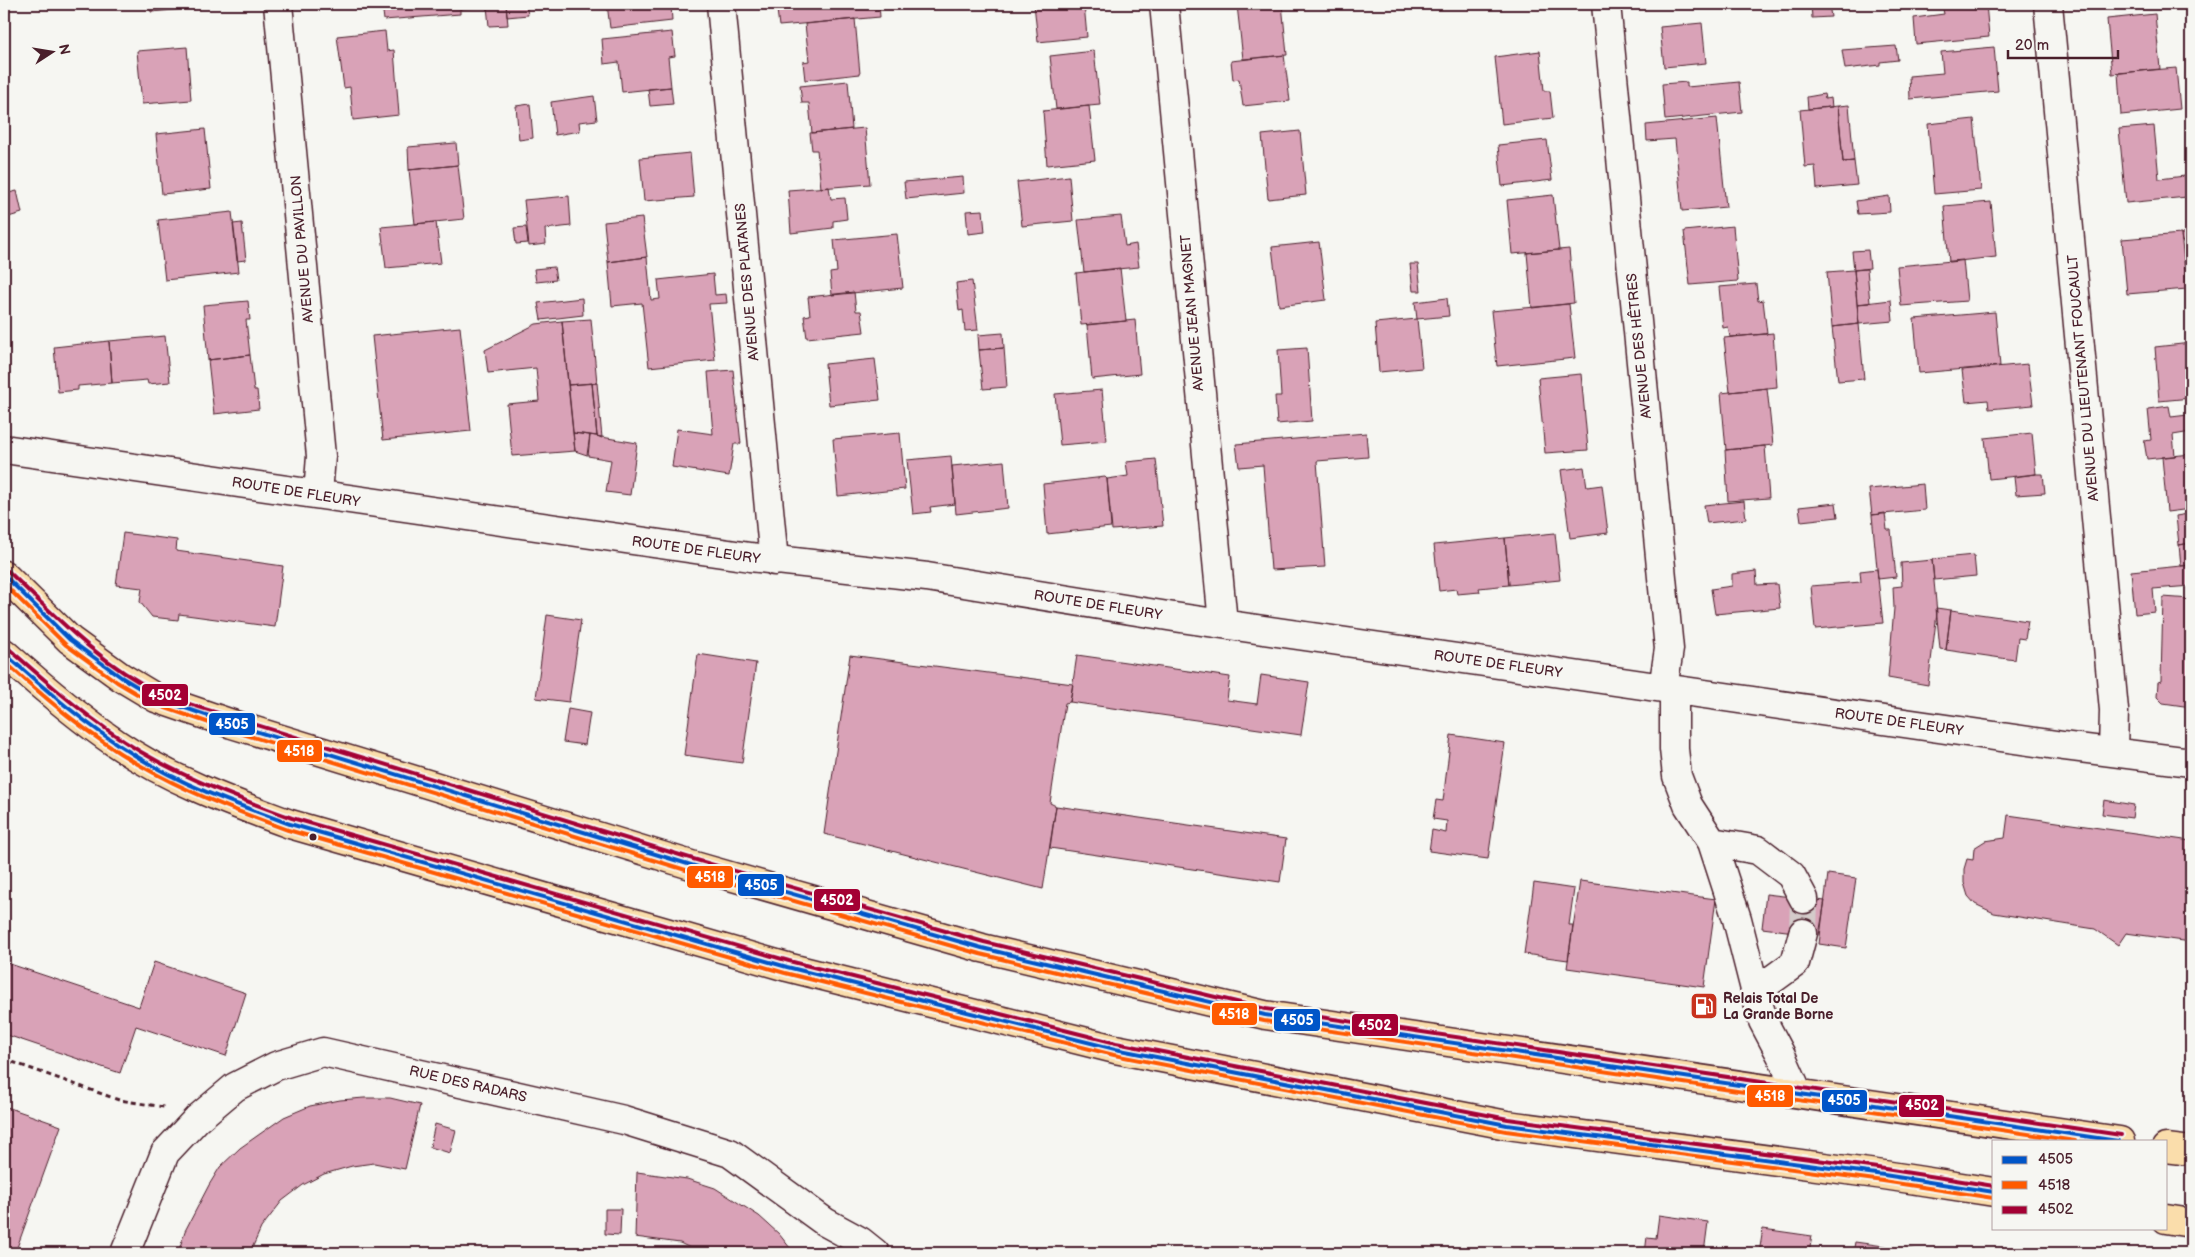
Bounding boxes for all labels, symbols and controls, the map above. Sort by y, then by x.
north arrow [28,28,78,78]
scale bar [2008,28,2118,60]
text: 20 m [2015,36,2049,55]
text: N [55,42,74,56]
street label: AVENUE DU PAVILLON [287,174,317,324]
street label: AVENUE DES PLATANES [732,202,762,362]
street label: AVENUE JEAN MAGNET [1177,234,1207,392]
street label: AVENUE DU LIEUTENANT FOUCAULT [2064,253,2102,502]
street label: AVENUE DES HÊTRES [1622,272,1655,420]
street label: ROUTE DE FLEURY [231,473,362,511]
street label: ROUTE DE FLEURY [631,533,762,568]
street label: ROUTE DE FLEURY [1033,586,1164,624]
street label: ROUTE DE FLEURY [1433,647,1564,682]
line badge: 4502 [141,683,189,707]
text: 4502 [148,687,182,704]
street label: ROUTE DE FLEURY [1834,705,1965,740]
line badge: 4505 [208,712,256,736]
text: 4505 [215,716,249,733]
line badge: 4518 [276,739,323,763]
text: 4518 [284,743,314,760]
unlabelled marker [308,832,318,842]
line badge: 4518 [686,865,734,889]
text: 4518 [695,869,725,886]
line badge: 4505 [737,873,785,897]
text: 4505 [744,877,778,894]
line badge: 4502 [813,888,861,912]
text: 4502 [820,892,854,909]
place label: Relais Total De La Grande Borne [1723,990,1833,1023]
fuel station icon: Relais Total De La Grande Borne [1689,991,1719,1021]
line badge: 4518 [1211,1002,1258,1026]
text: 4518 [1219,1006,1249,1023]
line badge: 4505 [1273,1008,1321,1032]
text: 4505 [1280,1012,1314,1029]
line badge: 4502 [1351,1013,1399,1037]
text: 4502 [1358,1017,1392,1034]
street label: RUE DES RADARS [408,1062,528,1106]
line badge: 4518 [1746,1084,1794,1108]
text: 4518 [1755,1088,1785,1105]
line badge: 4505 [1821,1089,1868,1113]
text: 4505 [1827,1092,1861,1109]
line badge: 4502 [1898,1094,1945,1118]
text: 4502 [1905,1097,1939,1114]
legend [1992,1140,2168,1230]
text: 4505 [2038,1150,2073,1169]
text: 4518 [2038,1176,2071,1195]
text: 4502 [2038,1200,2074,1219]

